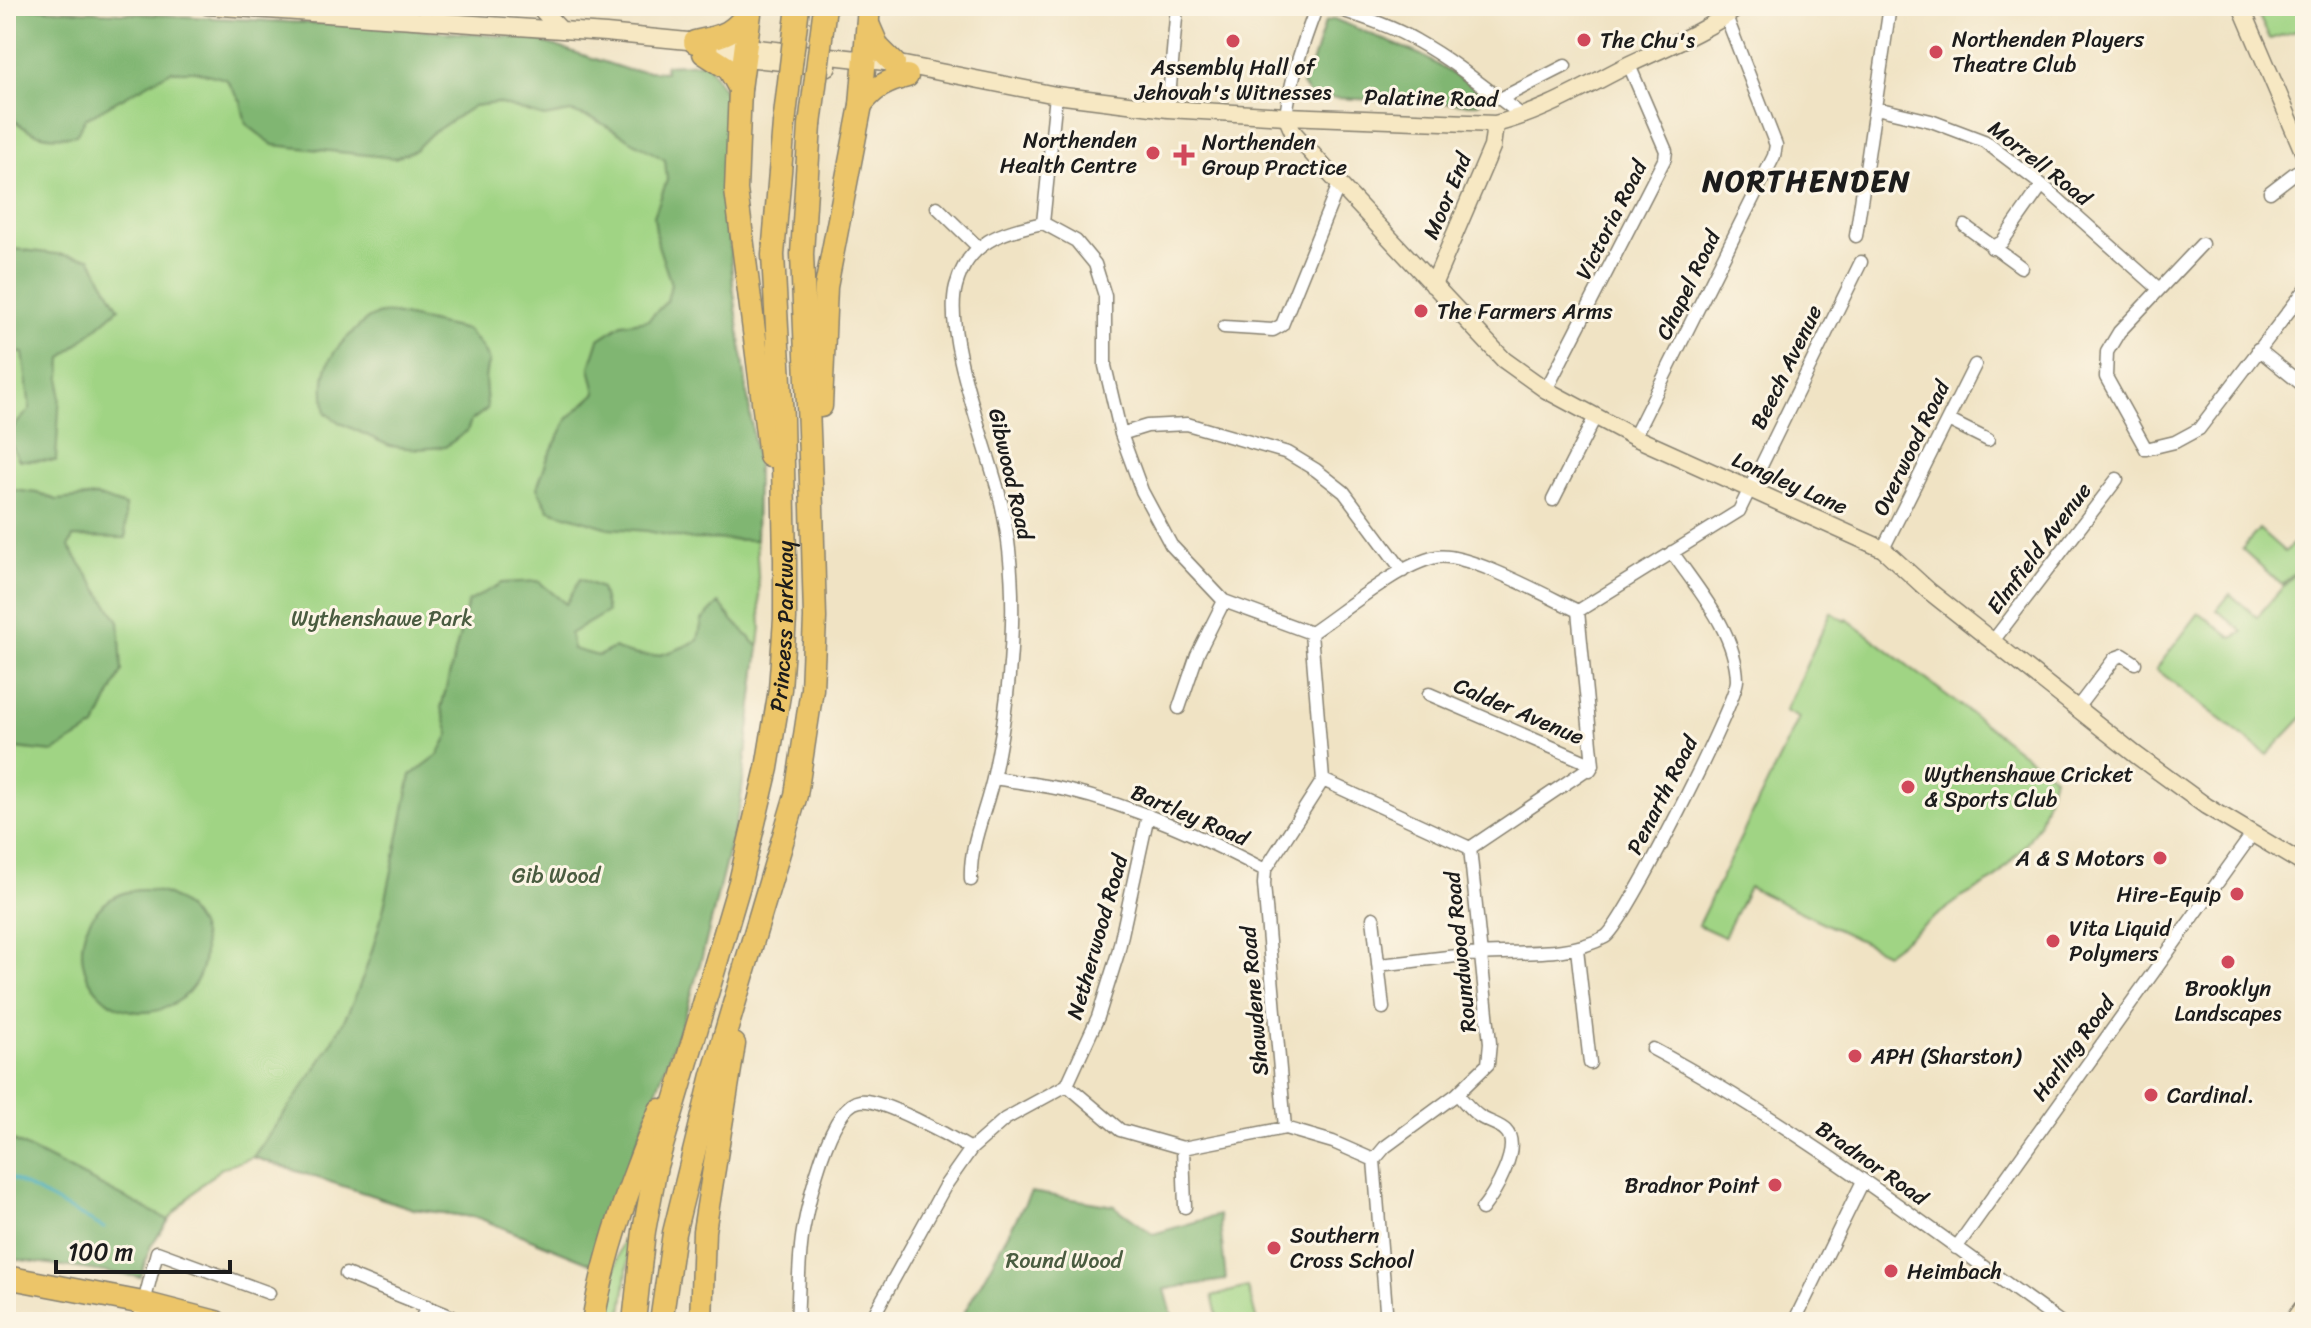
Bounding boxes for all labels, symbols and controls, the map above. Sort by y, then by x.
place label: Northenden Players Theatre Club [1952,20,2145,84]
place label: The Chu's [1600,21,1695,60]
marker: The Chu's [1575,31,1593,49]
marker: Assembly Hall of Jehovah's Witnesses [1224,32,1242,50]
marker: Northenden Players Theatre Club [1927,43,1945,61]
place label: Assembly Hall of Jehovah's Witnesses [1134,48,1332,112]
street label: Palatine Road [1364,77,1500,119]
street label: Morrell Road [1979,110,2102,217]
place label: Northenden Health Centre [1000,121,1137,185]
place label: Northenden Group Practice [1202,123,1347,187]
marker: Northenden Health Centre [1144,144,1162,162]
marker: Northenden Group Practice [1173,144,1195,166]
street label: Moor End [1411,145,1483,245]
street label: Victoria Road [1564,152,1659,287]
district label: NORTHENDEN [1701,154,1912,208]
street label: Chapel Road [1645,222,1732,347]
place label: The Farmers Arms [1437,292,1614,331]
street label: Beech Avenue [1739,298,1833,436]
marker: The Farmers Arms [1412,302,1430,320]
street label: Overwood Road [1861,372,1961,522]
street label: Gibwood Road [977,405,1045,545]
street label: Longley Lane [1726,440,1854,526]
street label: Elmfield Avenue [1976,473,2102,623]
street label: Princess Parkway [757,539,805,715]
park label: Wythenshawe Park [291,599,473,638]
street label: Calder Avenue [1447,666,1591,756]
street label: Penarth Road [1615,727,1709,862]
place label: Wythenshawe Cricket & Sports Club [1924,755,2134,819]
street label: Bartley Road [1125,773,1257,858]
marker: Wythenshawe Cricket & Sports Club [1899,778,1917,796]
place label: A & S Motors [2015,839,2144,878]
street label: Netherwood Road [1055,849,1140,1024]
marker: A & S Motors [2151,849,2169,867]
park label: Gib Wood [512,856,602,895]
street label: Roundwood Road [1432,868,1488,1034]
place label: Hire-Equip [2116,875,2221,914]
marker: Hire-Equip [2228,885,2246,903]
place label: Vita Liquid Polymers [2069,909,2172,973]
street label: Shawdene Road [1228,923,1280,1077]
marker: Vita Liquid Polymers [2044,932,2062,950]
marker: Brooklyn Landscapes [2219,953,2237,971]
place label: Brooklyn Landscapes [2175,969,2281,1033]
street label: Harling Road [2021,985,2126,1109]
place label: APH (Sharston) [1870,1037,2022,1076]
marker: APH (Sharston) [1846,1047,1864,1065]
place label: Cardinal. [2167,1076,2254,1115]
marker: Cardinal. [2142,1086,2160,1104]
street label: Bradnor Road [1807,1110,1938,1217]
place label: Bradnor Point [1625,1166,1760,1205]
marker: Bradnor Point [1766,1176,1784,1194]
place label: Southern Cross School [1290,1216,1414,1280]
scale bar [56,1224,230,1274]
text: 100 m [68,1231,133,1273]
marker: Southern Cross School [1265,1239,1283,1257]
park label: Round Wood [1006,1241,1124,1280]
place label: Heimbach [1907,1252,2002,1291]
marker: Heimbach [1882,1262,1900,1280]

